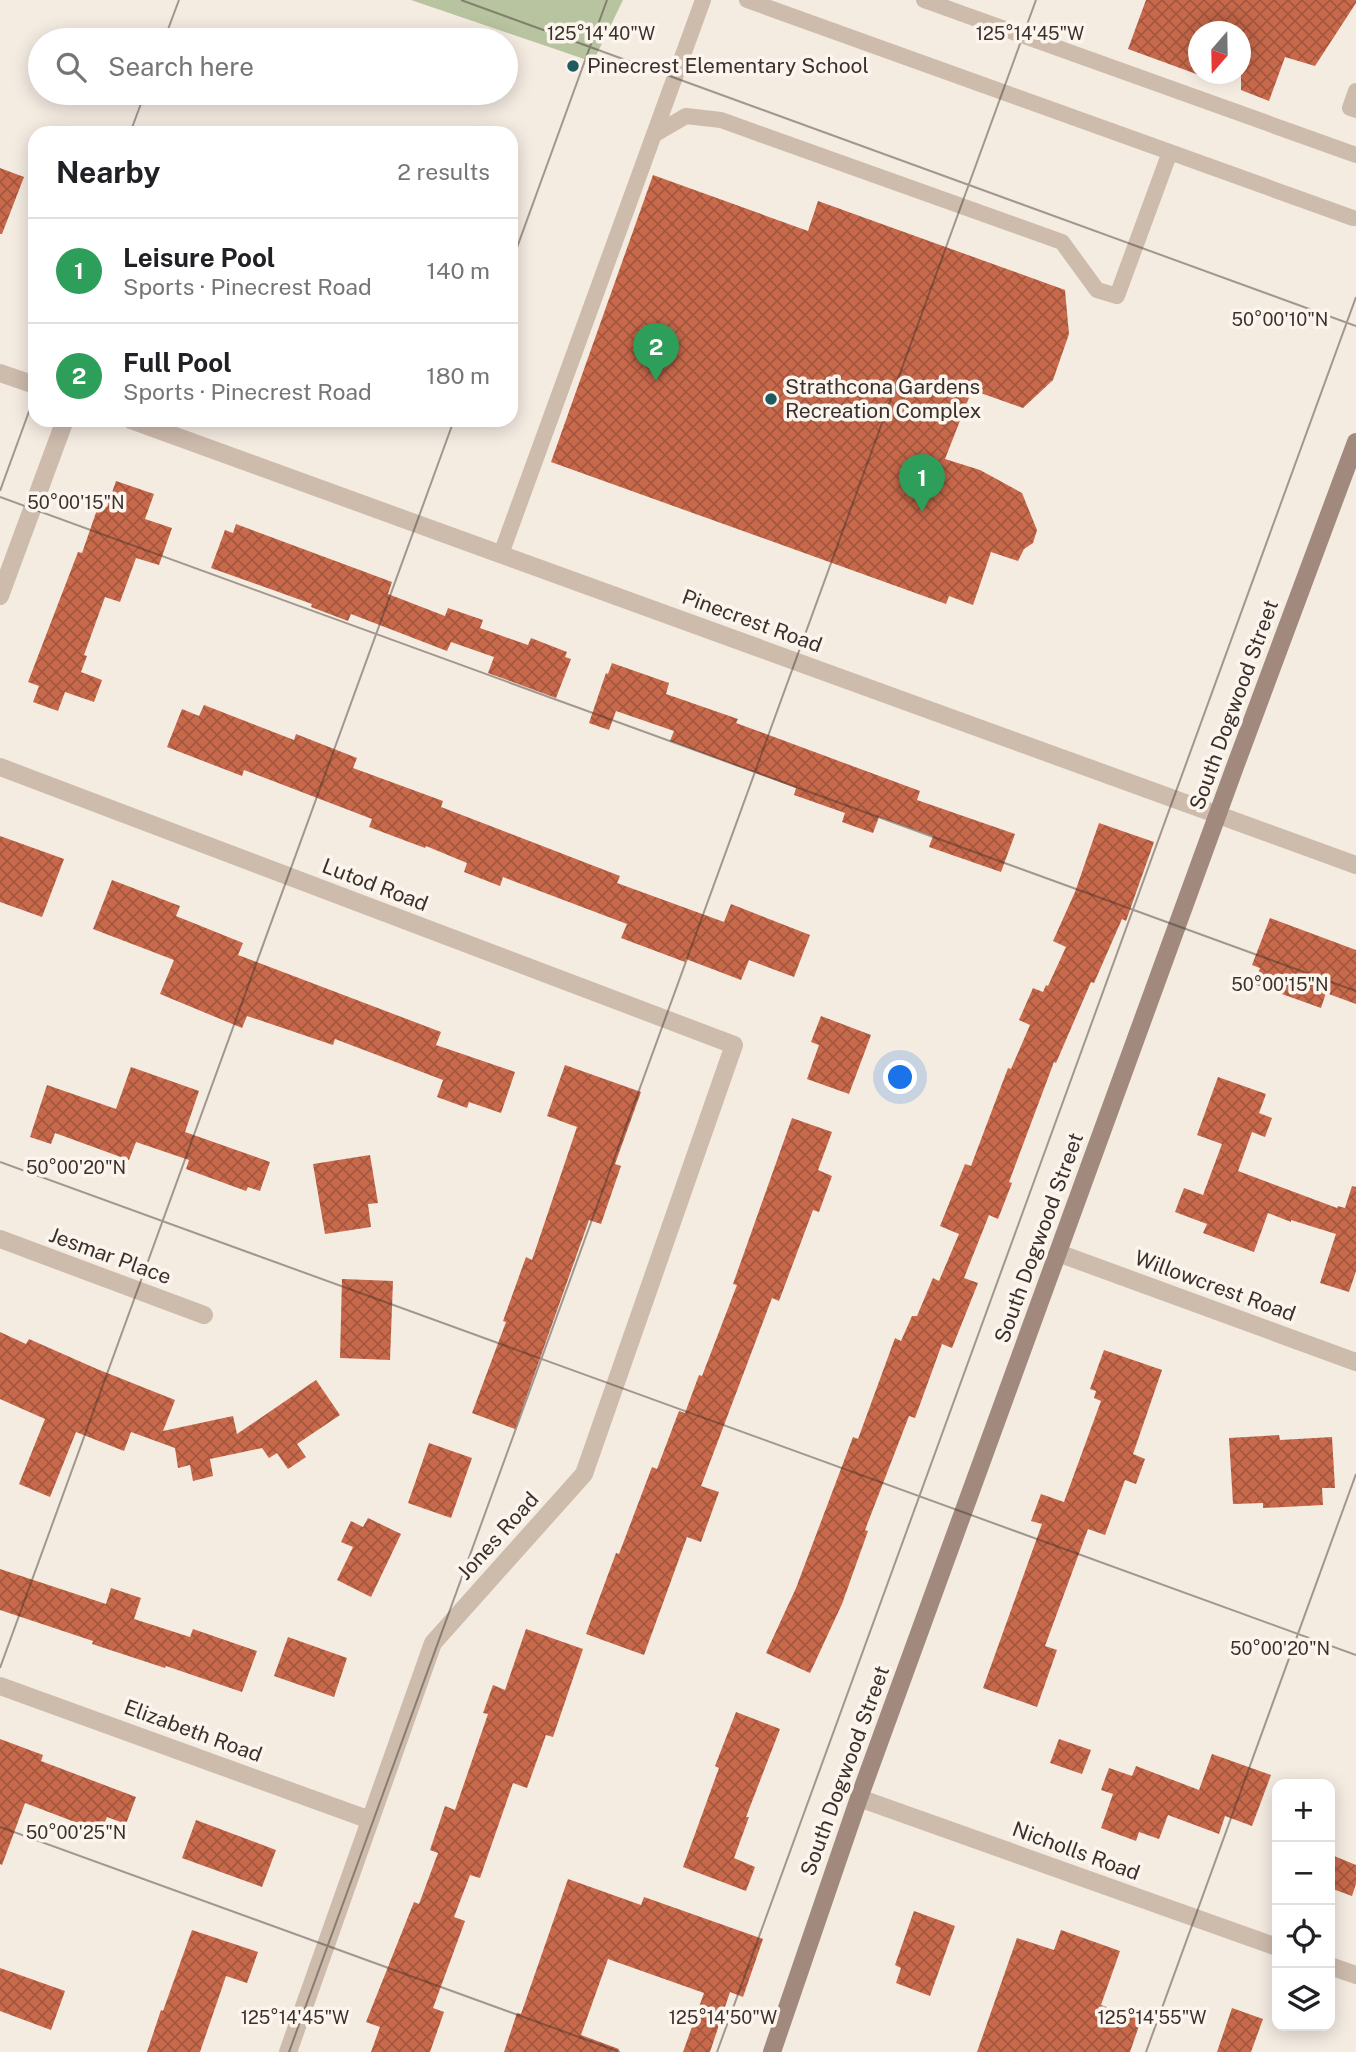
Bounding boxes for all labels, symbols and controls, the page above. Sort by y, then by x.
north arrow [1188,21,1251,84]
text: 125°14'40"W [547,23,655,44]
text: 125°14'45"W [976,23,1084,44]
search box [28,28,518,105]
icon: search [52,48,90,86]
text: Search here [108,51,254,82]
place label: Pinecrest Elementary School [587,53,869,78]
marker: Pinecrest Elementary School [565,58,581,74]
text: Nearby [56,154,160,190]
text: 2 results [397,158,490,185]
text: Leisure Pool [123,242,275,273]
text: 1 [74,257,84,284]
text: 140 m [427,257,490,284]
text: Sports · Pinecrest Road [123,273,372,300]
text: 50°00'10"N [1232,309,1328,330]
pin: 2 [633,323,679,381]
text: Full Pool [123,347,232,378]
text: 2 [72,362,86,389]
text: 180 m [426,362,490,389]
place label: Strathcona Gardens Recreation Complex [785,374,981,423]
text: Sports · Pinecrest Road [123,378,372,405]
marker: Strathcona Gardens Recreation Complex [763,391,779,407]
pin: 1 [899,454,945,512]
text: 50°00'15"N [27,492,125,513]
street label: Pinecrest Road [679,584,826,657]
street label: South Dogwood Street [1184,596,1283,813]
street label: Lutod Road [319,853,432,916]
text: 50°00'15"N [1231,974,1329,995]
your location [883,1060,917,1094]
street label: South Dogwood Street [989,1129,1088,1346]
text: 50°00'20"N [26,1157,126,1178]
street label: Jesmar Place [46,1222,175,1289]
street label: Willowcrest Road [1131,1245,1299,1326]
street label: Jones Road [452,1487,544,1585]
text: 50°00'20"N [1230,1638,1330,1659]
street label: South Dogwood Street [795,1662,894,1879]
street label: Elizabeth Road [121,1694,266,1767]
map controls [1272,1779,1335,2031]
button: + [1272,1779,1335,1842]
street label: Nicholls Road [1009,1816,1143,1885]
text: 50°00'25"N [26,1822,126,1843]
button: − [1272,1842,1335,1905]
button: locate [1272,1905,1335,1968]
button: layers [1272,1968,1335,2031]
text: 125°14'45"W [241,2007,349,2028]
text: 125°14'50"W [669,2007,777,2028]
text: 125°14'55"W [1098,2007,1206,2028]

